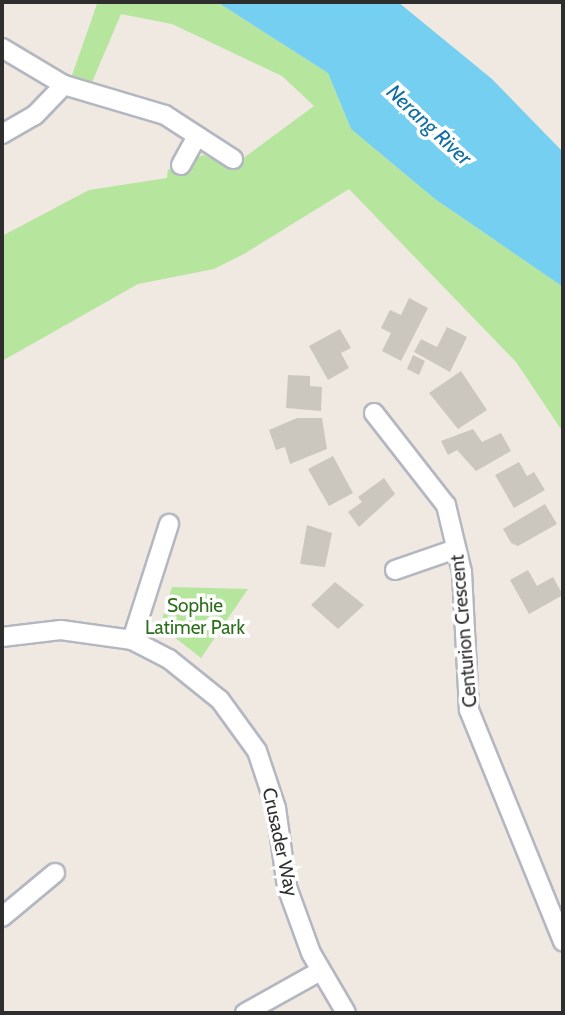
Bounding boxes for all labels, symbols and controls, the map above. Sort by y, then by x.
water label: Nerang River [381,79,477,171]
street label: Centurion Crescent [446,554,482,708]
park label: Sophie Latimer Park [145,595,245,639]
street label: Crusader Way [257,786,303,898]

